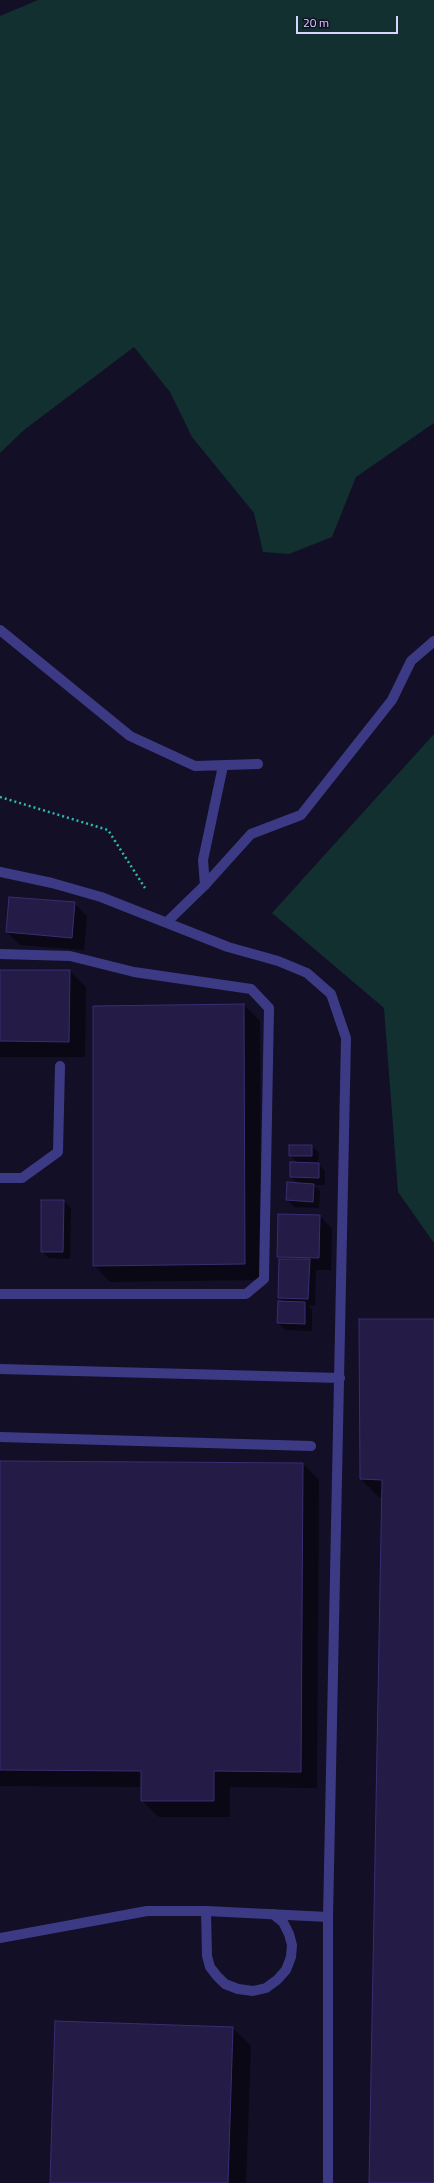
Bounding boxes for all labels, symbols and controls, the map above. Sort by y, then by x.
scale bar [298,8,400,34]
text: 20 m [303,13,329,32]

